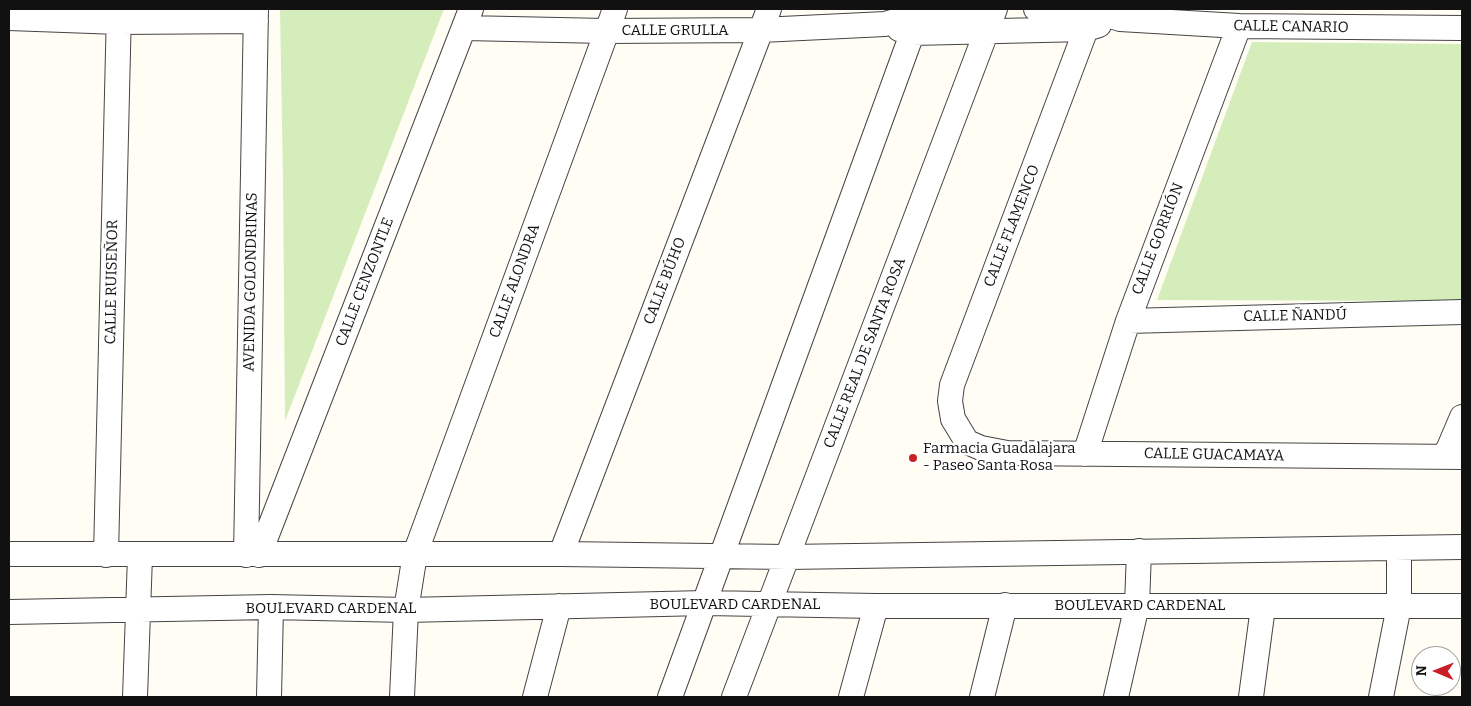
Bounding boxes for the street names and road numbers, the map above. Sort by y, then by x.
street label: CALLE CANARIO [1233,17,1349,37]
street label: CALLE GRULLA [621,22,729,40]
street label: CALLE FLAMENCO [980,162,1044,290]
street label: CALLE GORRIÓN [1128,180,1188,298]
street label: AVENIDA GOLONDRINAS [240,192,262,372]
street label: CALLE CENZONTLE [332,215,398,349]
street label: CALLE RUISEÑOR [102,219,122,345]
street label: CALLE ALONDRA [486,221,544,341]
street label: CALLE BÚHO [640,235,690,327]
street label: CALLE REAL DE SANTA ROSA [820,255,910,451]
street label: CALLE ÑANDÚ [1243,306,1347,326]
street label: CALLE GUACAMAYA [1144,445,1284,465]
street label: BOULEVARD CARDENAL [650,596,820,614]
street label: BOULEVARD CARDENAL [1055,597,1225,615]
street label: BOULEVARD CARDENAL [246,600,416,618]

